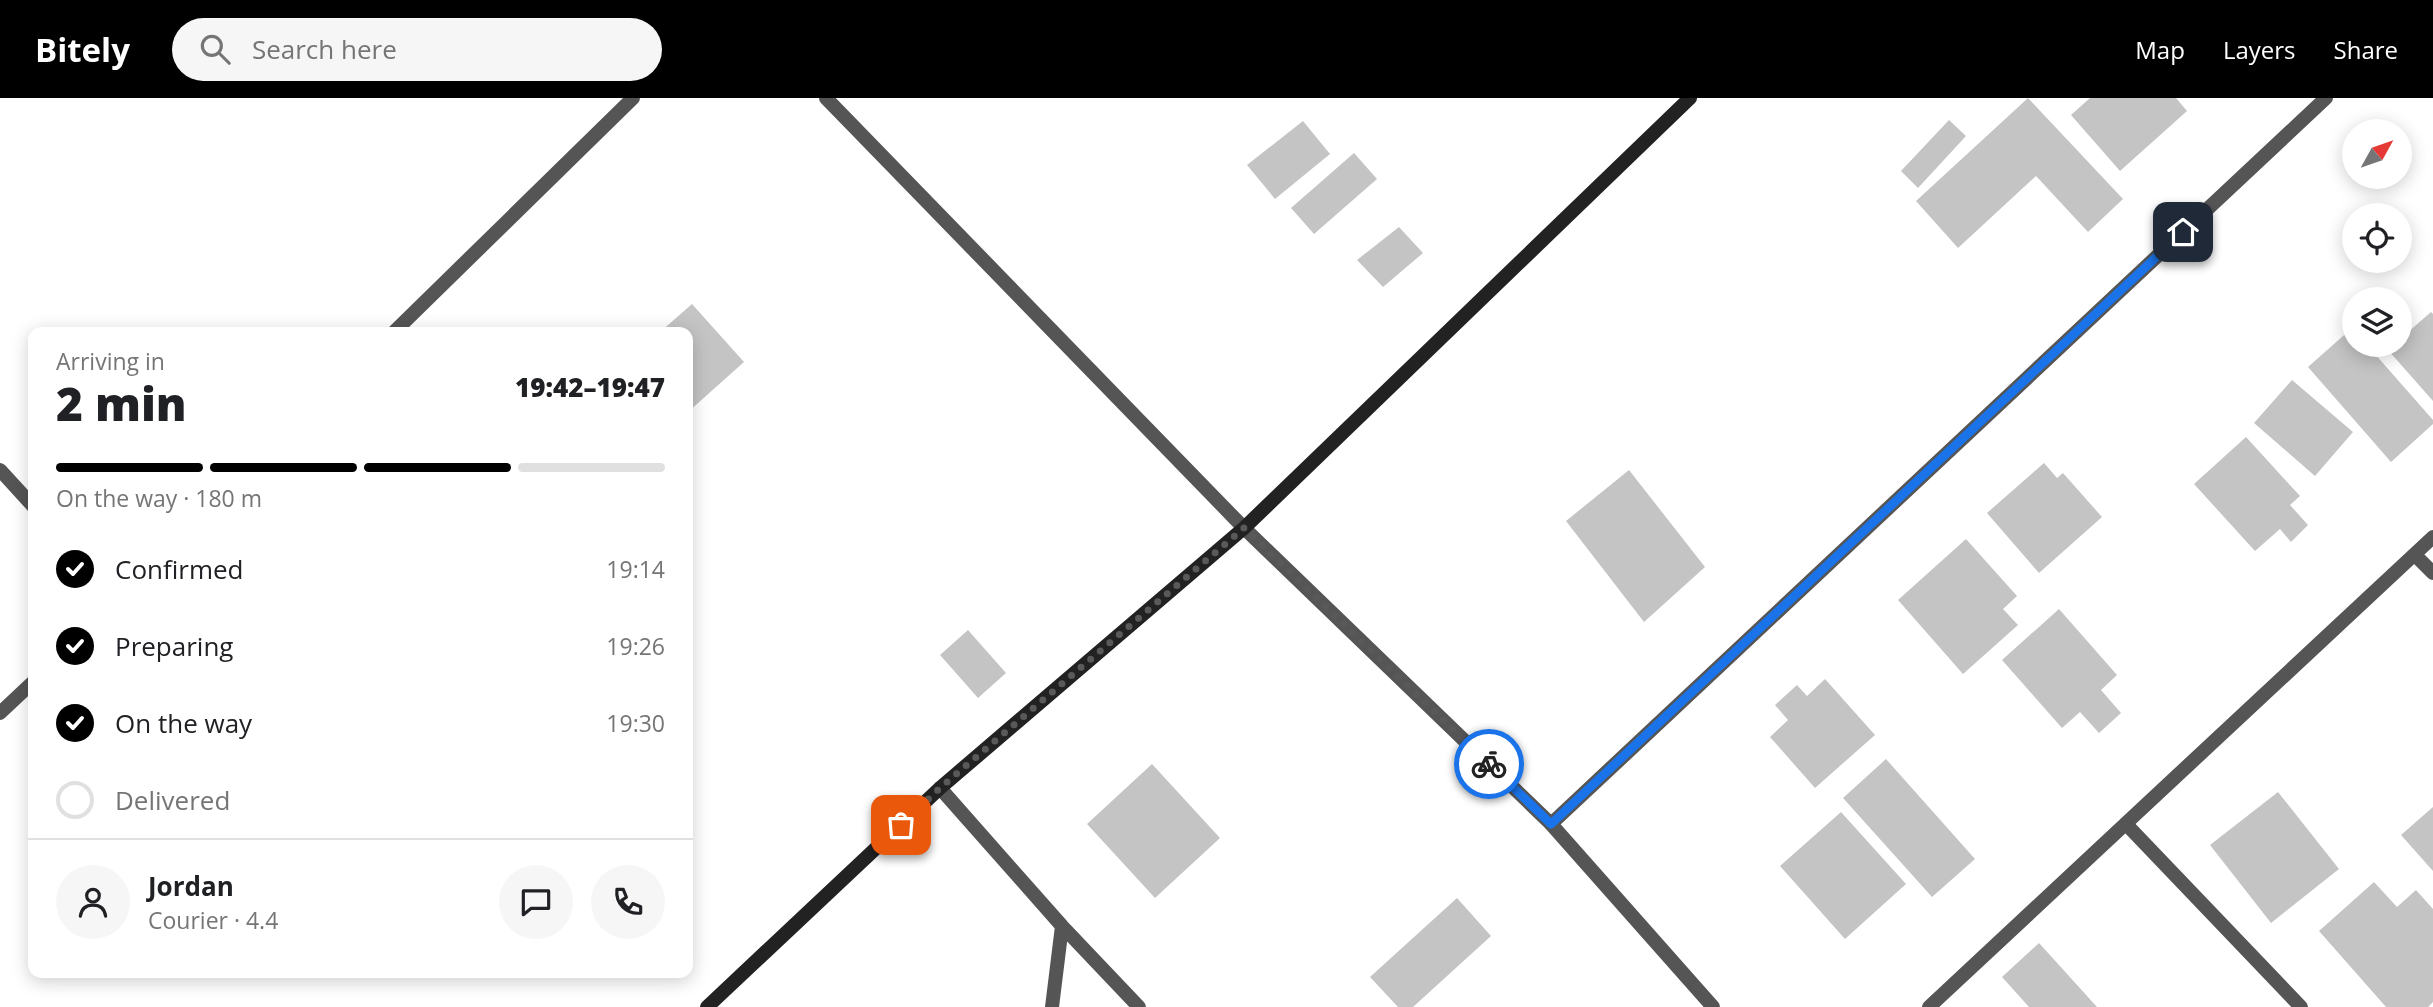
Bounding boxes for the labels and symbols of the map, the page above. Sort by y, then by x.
north arrow [2342,119,2412,189]
pin [2153,202,2213,262]
courier [1454,729,1524,799]
pin [871,795,931,855]

